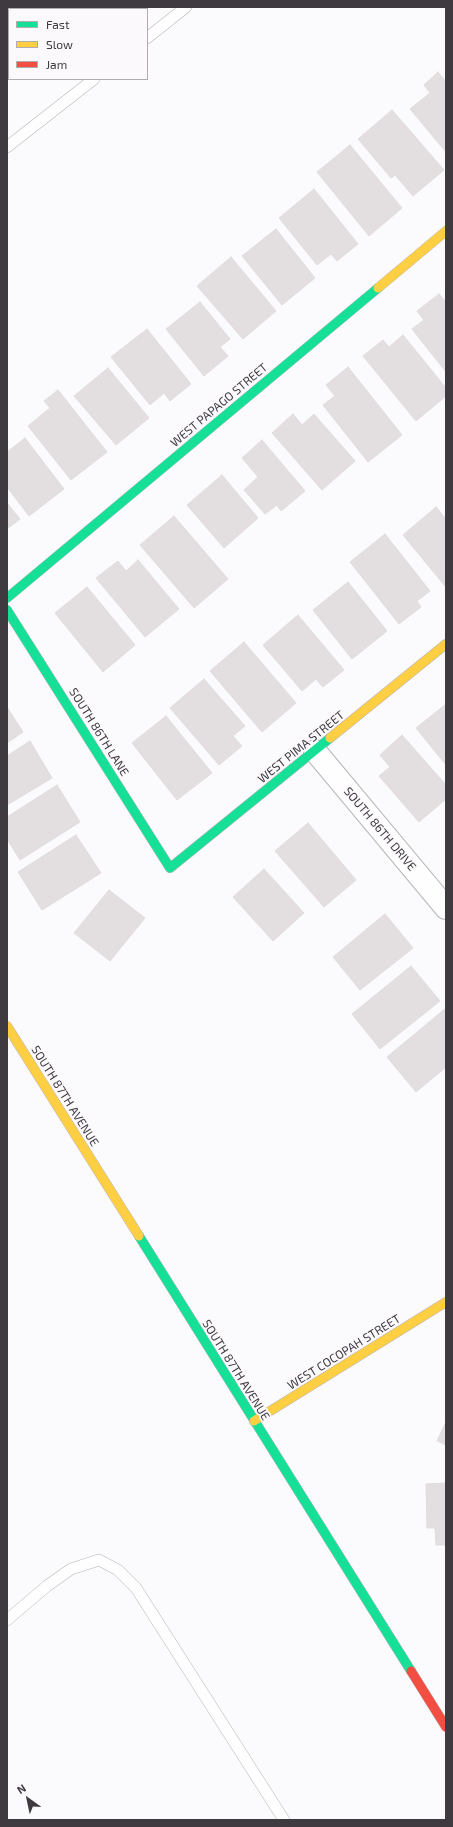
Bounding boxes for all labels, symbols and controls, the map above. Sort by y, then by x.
legend [8,8,148,80]
text: Fast [46,17,69,31]
text: Slow [46,37,73,51]
text: Jam [46,57,67,71]
street label: WEST PAPAGO STREET [167,360,271,450]
street label: SOUTH 86TH LANE [66,685,132,779]
street label: WEST PIMA STREET [255,708,347,786]
street label: SOUTH 86TH DRIVE [341,784,419,874]
street label: SOUTH 87TH AVENUE [28,1043,102,1149]
street label: WEST COCOPAH STREET [285,1311,403,1393]
street label: SOUTH 87TH AVENUE [199,1317,273,1423]
north arrow [8,1779,48,1819]
text: N [14,1781,28,1796]

